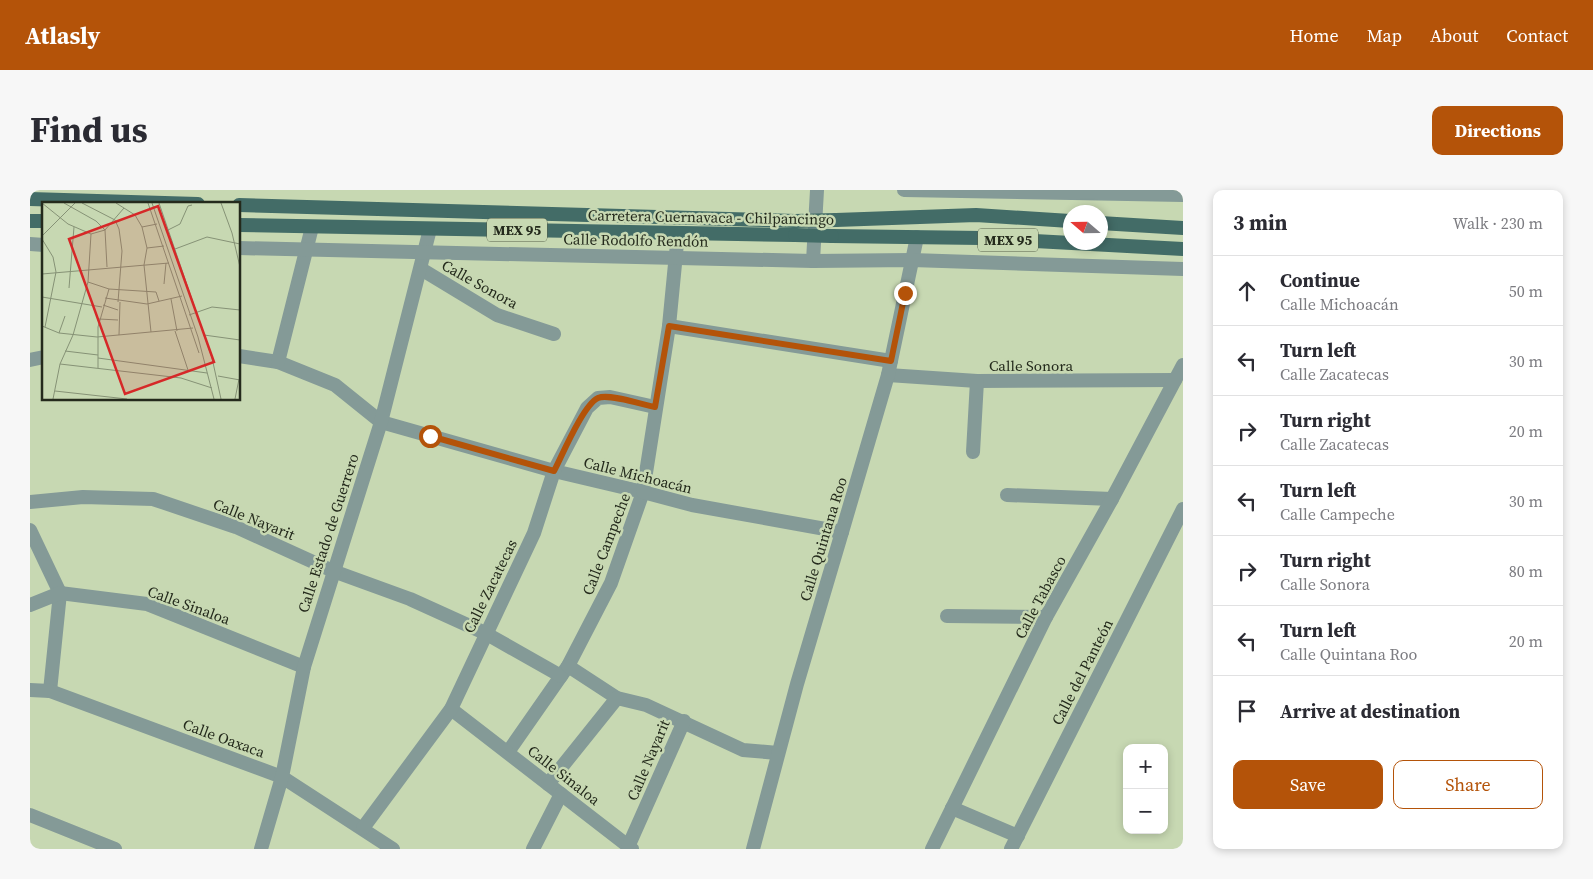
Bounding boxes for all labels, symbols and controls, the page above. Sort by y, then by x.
text: Atlasly [25,19,100,52]
text: Home [1290,23,1339,48]
text: Map [1367,23,1402,48]
text: About [1430,23,1478,48]
text: Contact [1506,23,1568,48]
text: Find us [30,106,148,154]
button: Directions [1432,106,1563,155]
inset map [42,202,240,400]
street label: Carretera Cuernavaca - Chilpancingo [588,204,834,230]
north arrow [1063,205,1108,250]
text: 3 min [1233,208,1288,237]
text: Walk · 230 m [1453,212,1543,234]
road number: MEX 95 [487,218,547,242]
street label: Calle Rodolfo Rendón [563,228,709,252]
road number: MEX 95 [978,228,1038,252]
street label: Calle Sonora [438,254,522,314]
text: Continue [1280,267,1360,293]
icon: ahead [1233,277,1261,305]
text: 50 m [1509,280,1543,302]
route end [894,282,917,305]
text: Calle Michoacán [1280,293,1399,315]
text: Turn left [1280,337,1356,363]
icon: left [1233,347,1261,375]
text: 30 m [1509,350,1543,372]
street label: Calle Sonora [989,355,1073,376]
text: Calle Zacatecas [1280,363,1389,385]
text: Turn right [1280,407,1371,433]
icon: right [1233,417,1261,445]
text: 20 m [1509,420,1543,442]
route start [419,425,442,448]
text: Calle Zacatecas [1280,433,1389,455]
street label: Calle Estado de Guerrero [292,451,364,615]
street label: Calle Michoacán [582,451,694,499]
street label: Calle Quintana Roo [794,474,852,604]
text: Turn left [1280,477,1356,503]
icon: left [1233,487,1261,515]
street label: Calle Campeche [577,490,635,598]
text: 30 m [1509,490,1543,512]
street label: Calle Nayarit [210,493,298,545]
text: Calle Campeche [1280,503,1395,525]
street label: Calle Zacatecas [458,536,522,636]
text: Turn right [1280,547,1371,573]
street label: Calle Tabasco [1009,552,1071,642]
icon: right [1233,557,1261,585]
text: 80 m [1509,560,1543,582]
text: Calle Sonora [1280,573,1370,595]
street label: Calle Sinaloa [145,580,234,630]
street label: Calle del Panteón [1046,615,1118,729]
text: Turn left [1280,617,1356,643]
icon: left [1233,627,1261,655]
text: 20 m [1509,630,1543,652]
text: Calle Quintana Roo [1280,643,1417,665]
icon: arrive [1233,697,1261,725]
text: Arrive at destination [1280,698,1460,724]
street label: Calle Oaxaca [180,713,268,763]
street label: Calle Nayarit [621,716,675,804]
street label: Calle Sinaloa [523,740,605,810]
map controls [1123,744,1168,834]
button: + [1123,744,1168,789]
button: Save [1233,760,1383,809]
button: Share [1393,760,1543,809]
button: − [1123,789,1168,834]

